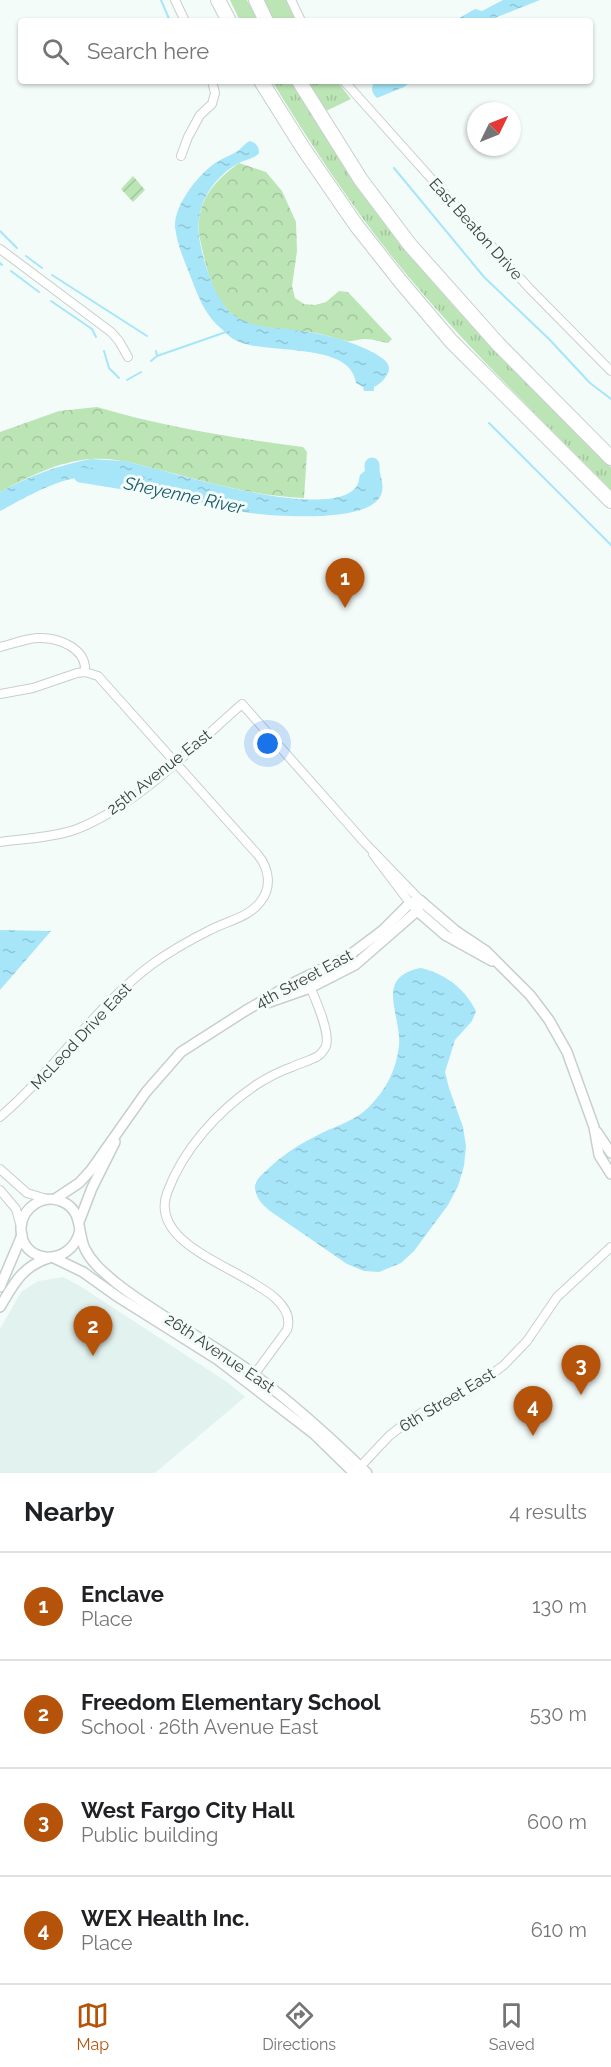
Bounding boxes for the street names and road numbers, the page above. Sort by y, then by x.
street label: East Beaton Drive [425,174,527,284]
street label: 25th Avenue East [103,725,215,819]
street label: 4th Street East [252,945,356,1013]
street label: McLeod Drive East [27,978,136,1093]
street label: 26th Avenue East [162,1309,279,1397]
street label: 6th Street East [396,1364,499,1436]

